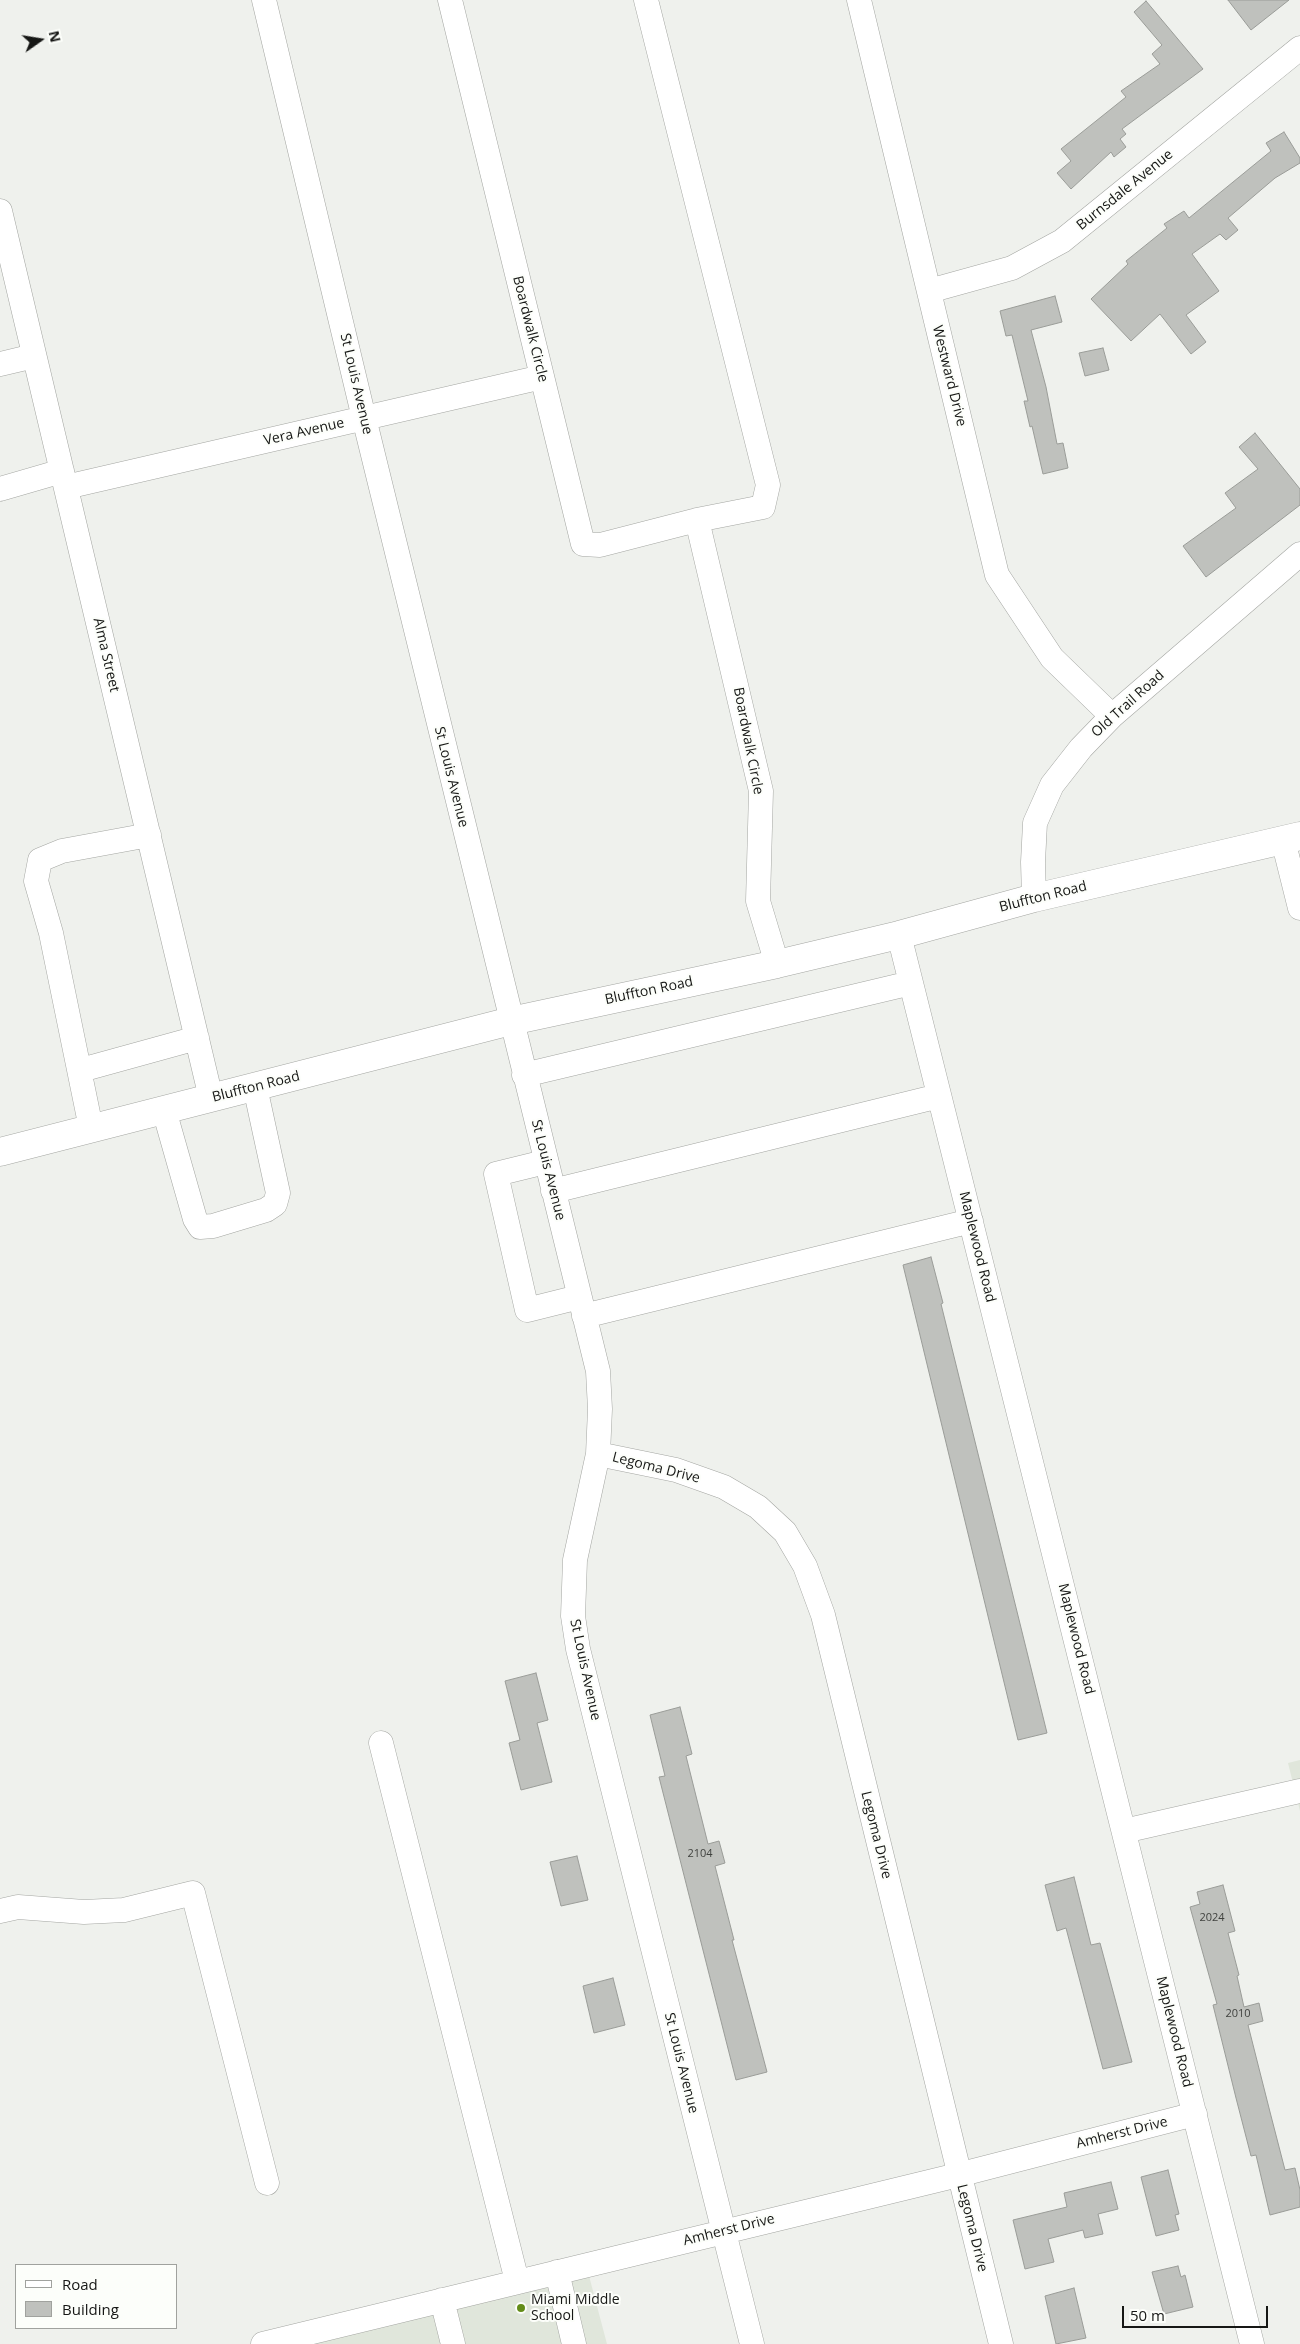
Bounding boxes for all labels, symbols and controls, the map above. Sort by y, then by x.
north arrow [15,15,65,65]
text: N [45,29,66,44]
street label: Burnsdale Avenue [1074,146,1176,234]
street label: Boardwalk Circle [509,274,551,384]
street label: Westward Drive [928,324,970,428]
street label: St Louis Avenue [336,332,376,436]
street label: Vera Avenue [262,415,346,449]
street label: Alma Street [89,616,123,694]
street label: Old Trail Road [1088,667,1168,741]
street label: Boardwalk Circle [729,686,767,796]
street label: St Louis Avenue [430,725,472,829]
street label: Bluffton Road [997,878,1089,916]
street label: Bluffton Road [603,973,695,1009]
street label: Bluffton Road [210,1068,302,1106]
street label: St Louis Avenue [527,1118,569,1222]
street label: Maplewood Road [955,1190,999,1304]
street label: Legoma Drive [610,1449,702,1487]
street label: Maplewood Road [1054,1582,1098,1696]
street label: St Louis Avenue [566,1618,604,1722]
street label: Legoma Drive [857,1789,895,1881]
house number: 2104 [687,1847,713,1861]
house number: 2024 [1199,1911,1225,1925]
street label: Maplewood Road [1152,1975,1196,2089]
house number: 2010 [1225,2007,1251,2021]
street label: St Louis Avenue [660,2011,702,2115]
street label: Amherst Drive [1075,2114,1169,2152]
street label: Legoma Drive [953,2182,991,2274]
street label: Amherst Drive [682,2211,776,2249]
legend [15,2264,178,2329]
text: Road [62,2274,98,2294]
place label: Miami Middle School [531,2292,620,2324]
scale bar [1125,2296,1271,2328]
text: Building [62,2299,119,2319]
marker: Miami Middle School [515,2302,527,2314]
text: 50 m [1130,2305,1165,2325]

